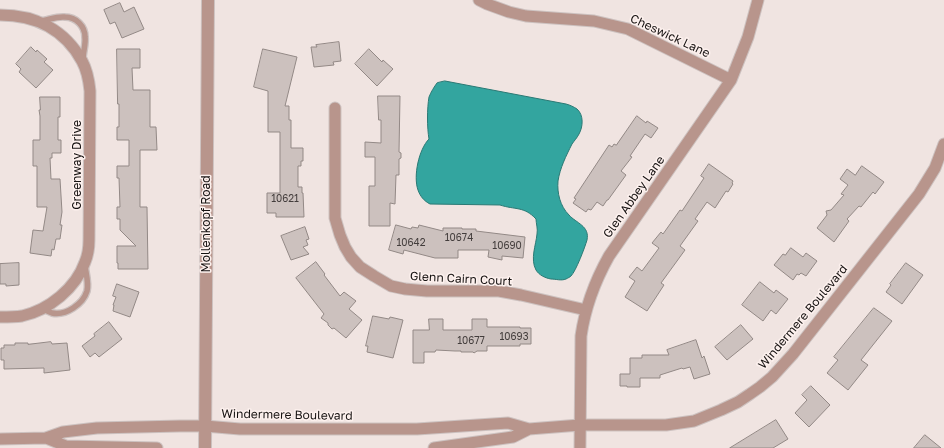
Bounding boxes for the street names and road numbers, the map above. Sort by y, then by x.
street label: Cheswick Lane [628,11,712,61]
street label: Greenway Drive [70,120,84,210]
street label: Glen Abbey Lane [600,153,668,241]
street label: Mollenkopf Road [199,175,213,273]
street label: Windermere Boulevard [755,262,851,372]
street label: Glenn Cairn Court [409,269,513,289]
street label: Windermere Boulevard [221,407,353,423]

